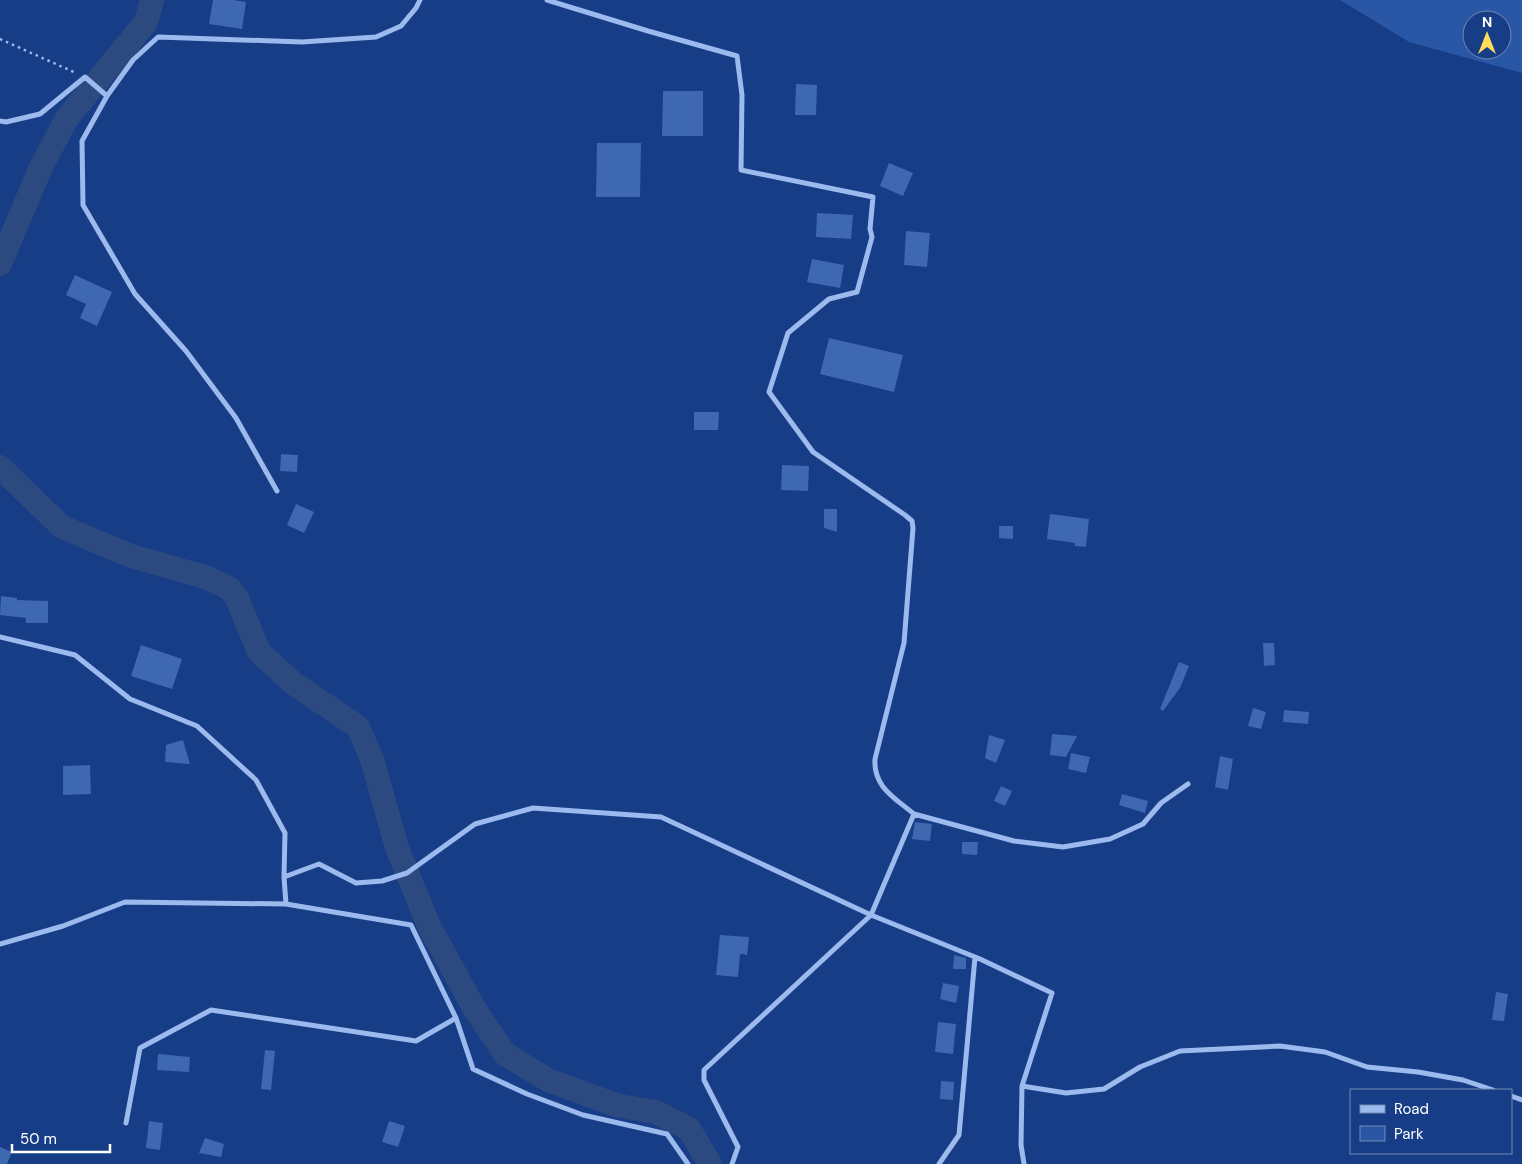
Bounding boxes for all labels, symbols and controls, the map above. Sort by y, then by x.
north arrow [1462,10,1512,60]
text: N [1482,13,1492,31]
legend [1350,1089,1512,1154]
text: Road [1394,1099,1429,1119]
scale bar [12,1122,110,1154]
text: Park [1394,1124,1424,1144]
text: 50 m [20,1129,57,1149]

